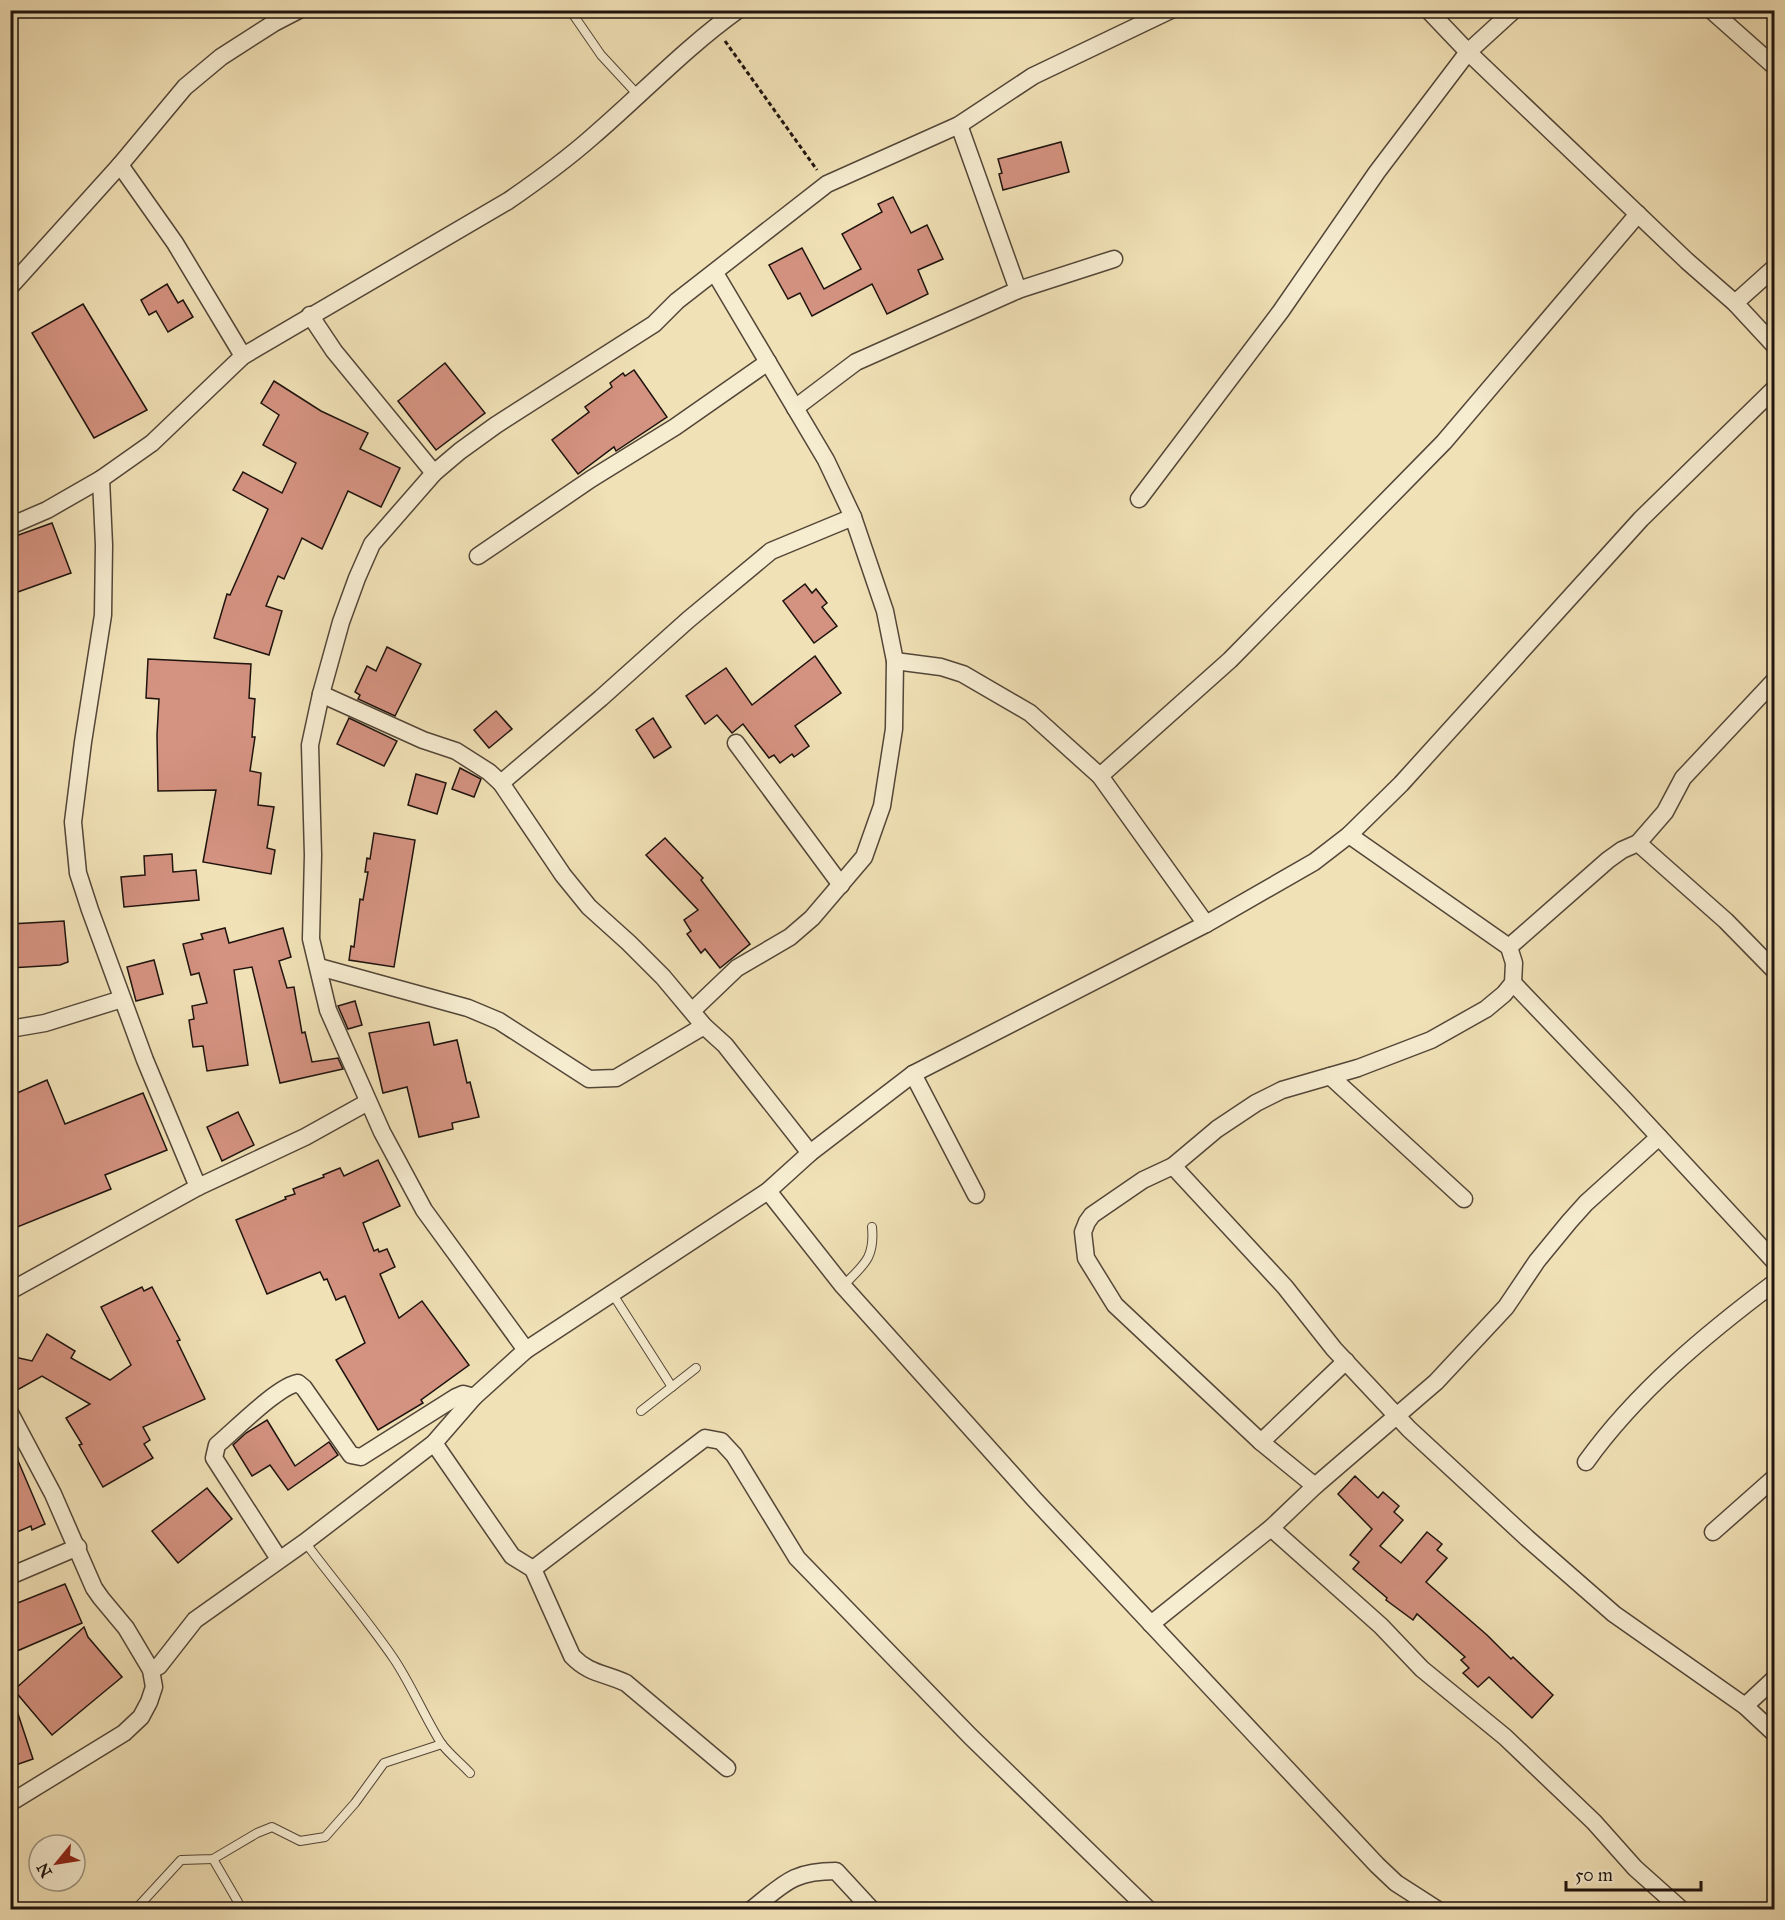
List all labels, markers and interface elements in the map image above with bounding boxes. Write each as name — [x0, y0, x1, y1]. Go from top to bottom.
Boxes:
north arrow — [27, 1833, 87, 1893]
scale bar — [1566, 1854, 1701, 1892]
text: N — [33, 1859, 56, 1881]
text: 50 m — [1575, 1864, 1613, 1886]

